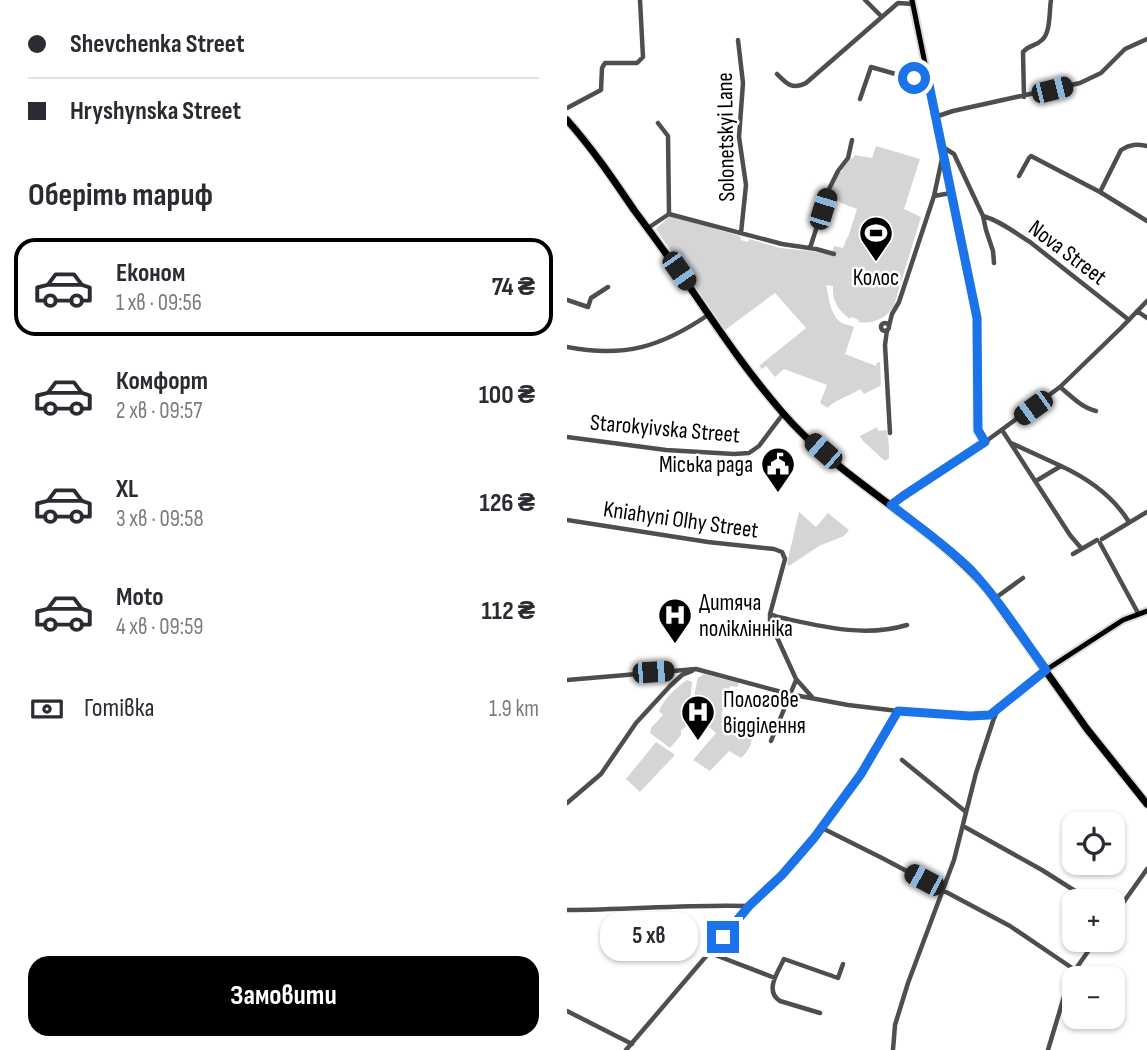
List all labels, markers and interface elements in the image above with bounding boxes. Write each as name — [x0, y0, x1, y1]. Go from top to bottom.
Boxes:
text: Shevchenka Street — [70, 29, 245, 60]
route start — [898, 62, 930, 94]
street label: Solonetskyi Lane — [711, 72, 741, 202]
car — [1030, 75, 1075, 105]
text: Hryshynska Street — [70, 96, 241, 127]
text: Оберіть тариф — [28, 176, 213, 215]
car — [807, 186, 840, 232]
sports icon: Колос — [857, 214, 895, 263]
street label: Nova Street — [1023, 214, 1112, 291]
car — [659, 248, 700, 294]
icon: car — [32, 256, 95, 319]
text: Економ — [116, 258, 185, 289]
place label: Колос — [853, 264, 899, 292]
text: 74 ₴ — [492, 272, 535, 303]
text: 1 хв · 09:56 — [116, 289, 202, 317]
icon: car — [32, 364, 95, 427]
text: Комфорт — [116, 366, 208, 397]
text: 100 ₴ — [479, 380, 535, 411]
car — [1010, 387, 1057, 429]
text: 2 хв · 09:57 — [116, 397, 202, 425]
street label: Starokyivska Street — [589, 408, 741, 449]
car — [801, 429, 846, 473]
public building icon: Міська рада — [759, 445, 797, 494]
place label: Міська рада — [659, 451, 753, 479]
icon: car — [32, 472, 95, 535]
text: XL — [116, 474, 138, 505]
text: 126 ₴ — [479, 488, 535, 519]
street label: Kniahyni Olhy Street — [602, 495, 760, 545]
text: 3 хв · 09:58 — [116, 505, 204, 533]
icon: car — [32, 580, 95, 643]
text: Moto — [116, 582, 164, 613]
place label: Дитяча поліклінніка — [699, 589, 793, 643]
text: 112 ₴ — [482, 596, 535, 627]
hospital icon: Дитяча поліклінніка — [656, 596, 694, 645]
text: 4 хв · 09:59 — [116, 613, 204, 641]
car — [632, 660, 675, 684]
place label: Пологове відділення — [723, 686, 806, 740]
icon: cash — [28, 690, 66, 728]
text: Готівка — [84, 693, 155, 724]
hospital icon: Пологове відділення — [679, 693, 717, 742]
text: 1.9 km — [489, 695, 539, 723]
map controls — [1062, 812, 1125, 1029]
button: locate — [1062, 812, 1125, 875]
car — [901, 861, 948, 899]
button: + — [1062, 889, 1125, 952]
callout: 5 хв — [600, 912, 699, 962]
route end — [707, 921, 739, 953]
text: 5 хв — [632, 922, 666, 950]
button: Замовити — [28, 956, 539, 1036]
button: − — [1062, 966, 1125, 1029]

